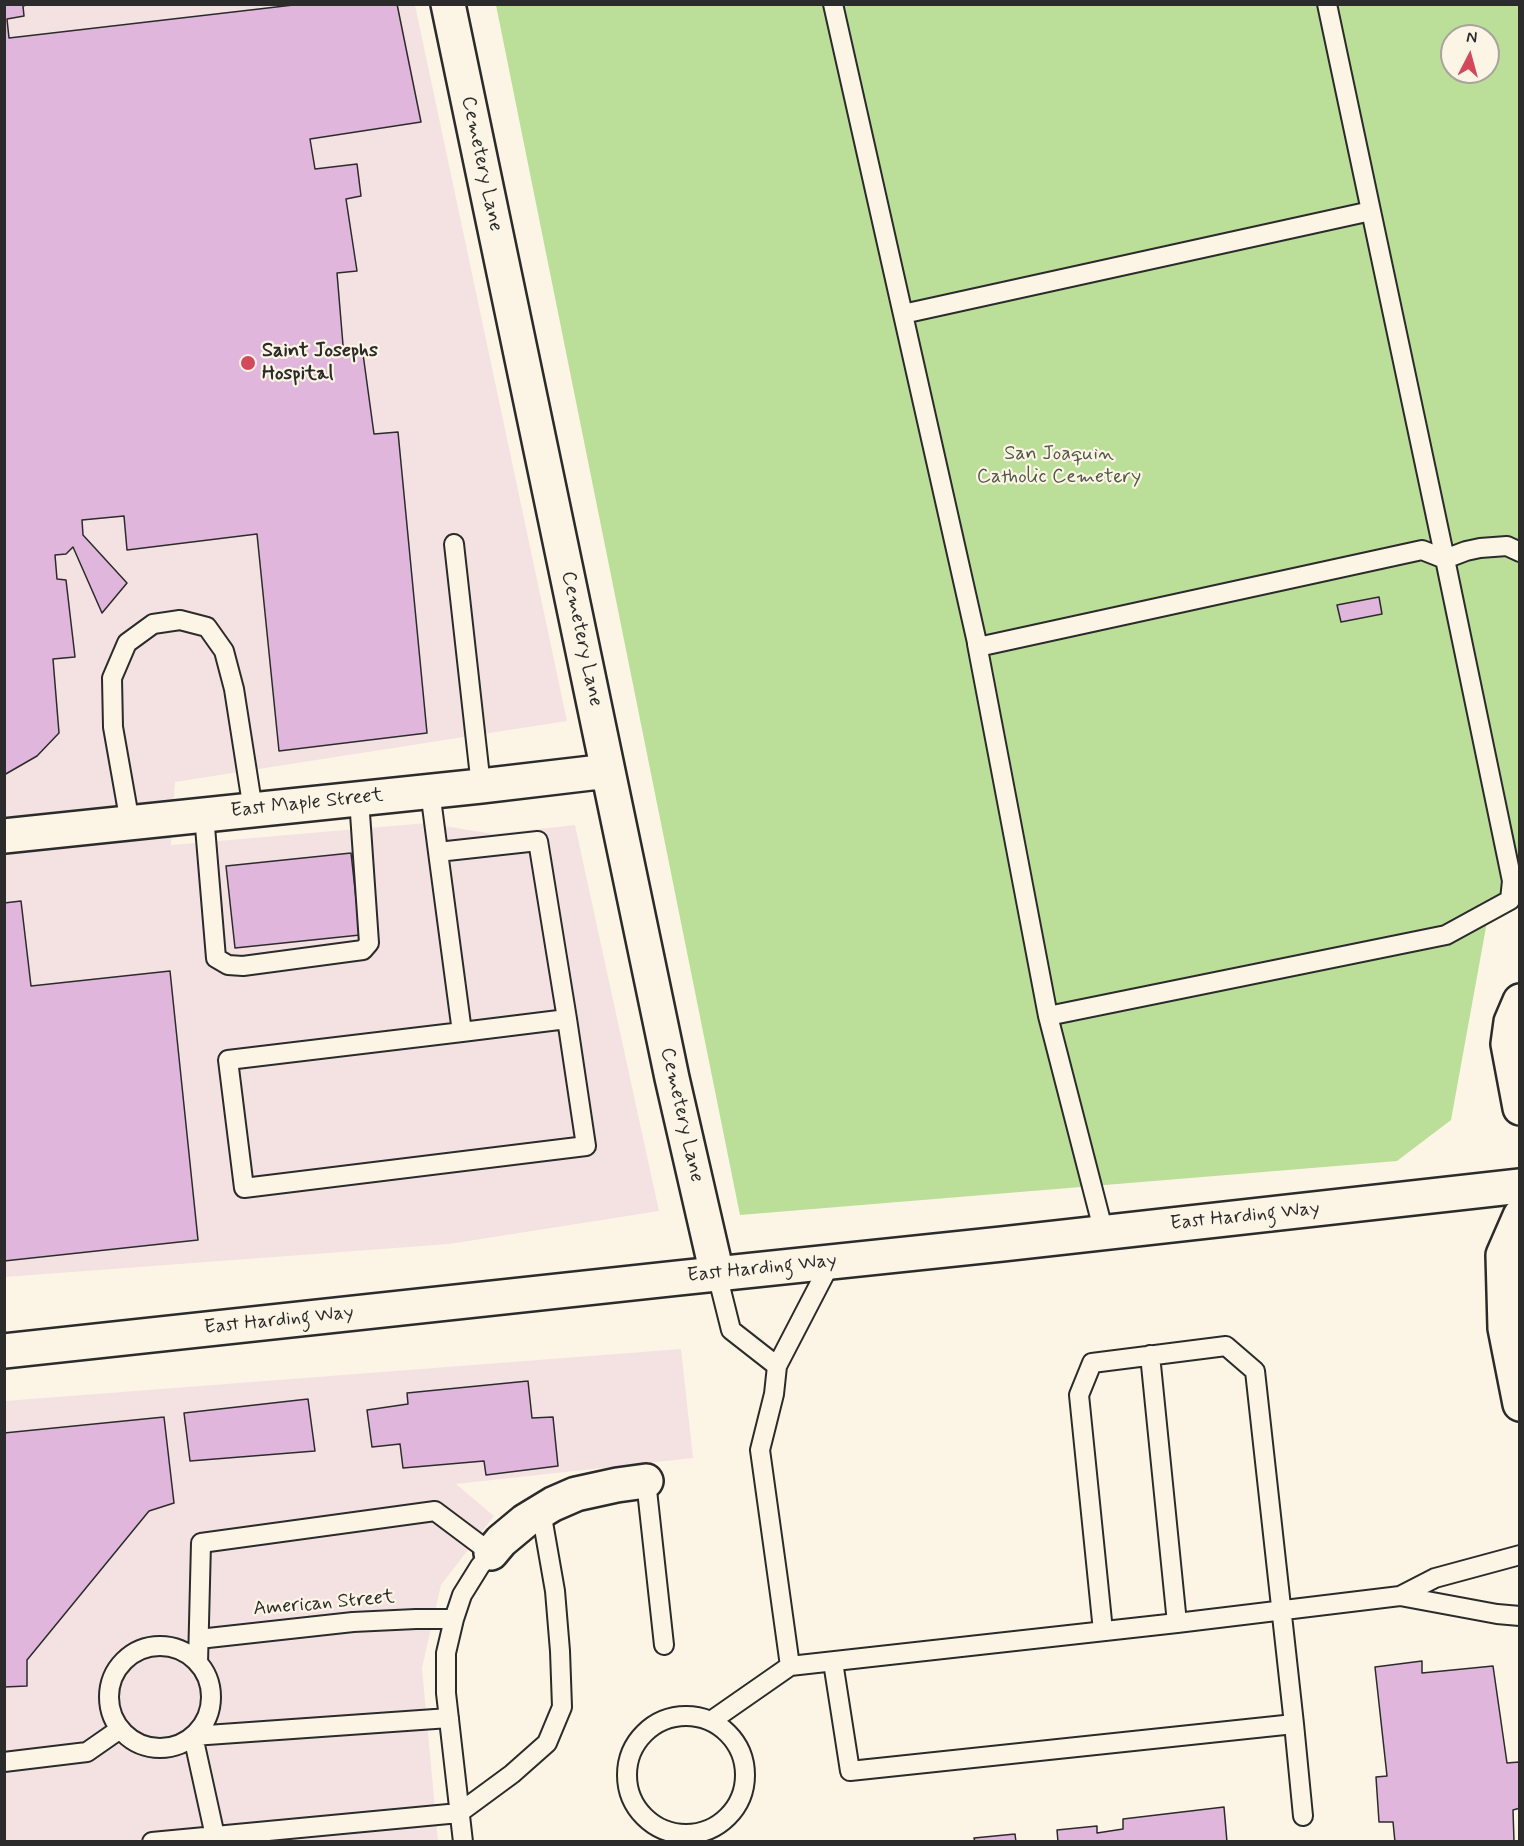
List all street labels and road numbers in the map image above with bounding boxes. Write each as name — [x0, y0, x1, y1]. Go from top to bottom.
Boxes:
street label: Cemetery Lane — [455, 94, 507, 234]
street label: Cemetery Lane — [555, 569, 607, 709]
street label: East Maple Street — [230, 784, 384, 824]
street label: Cemetery Lane — [654, 1045, 708, 1185]
street label: East Harding Way — [1169, 1197, 1321, 1237]
street label: East Harding Way — [686, 1249, 838, 1289]
street label: East Harding Way — [203, 1301, 355, 1341]
street label: American Street — [252, 1586, 396, 1622]

